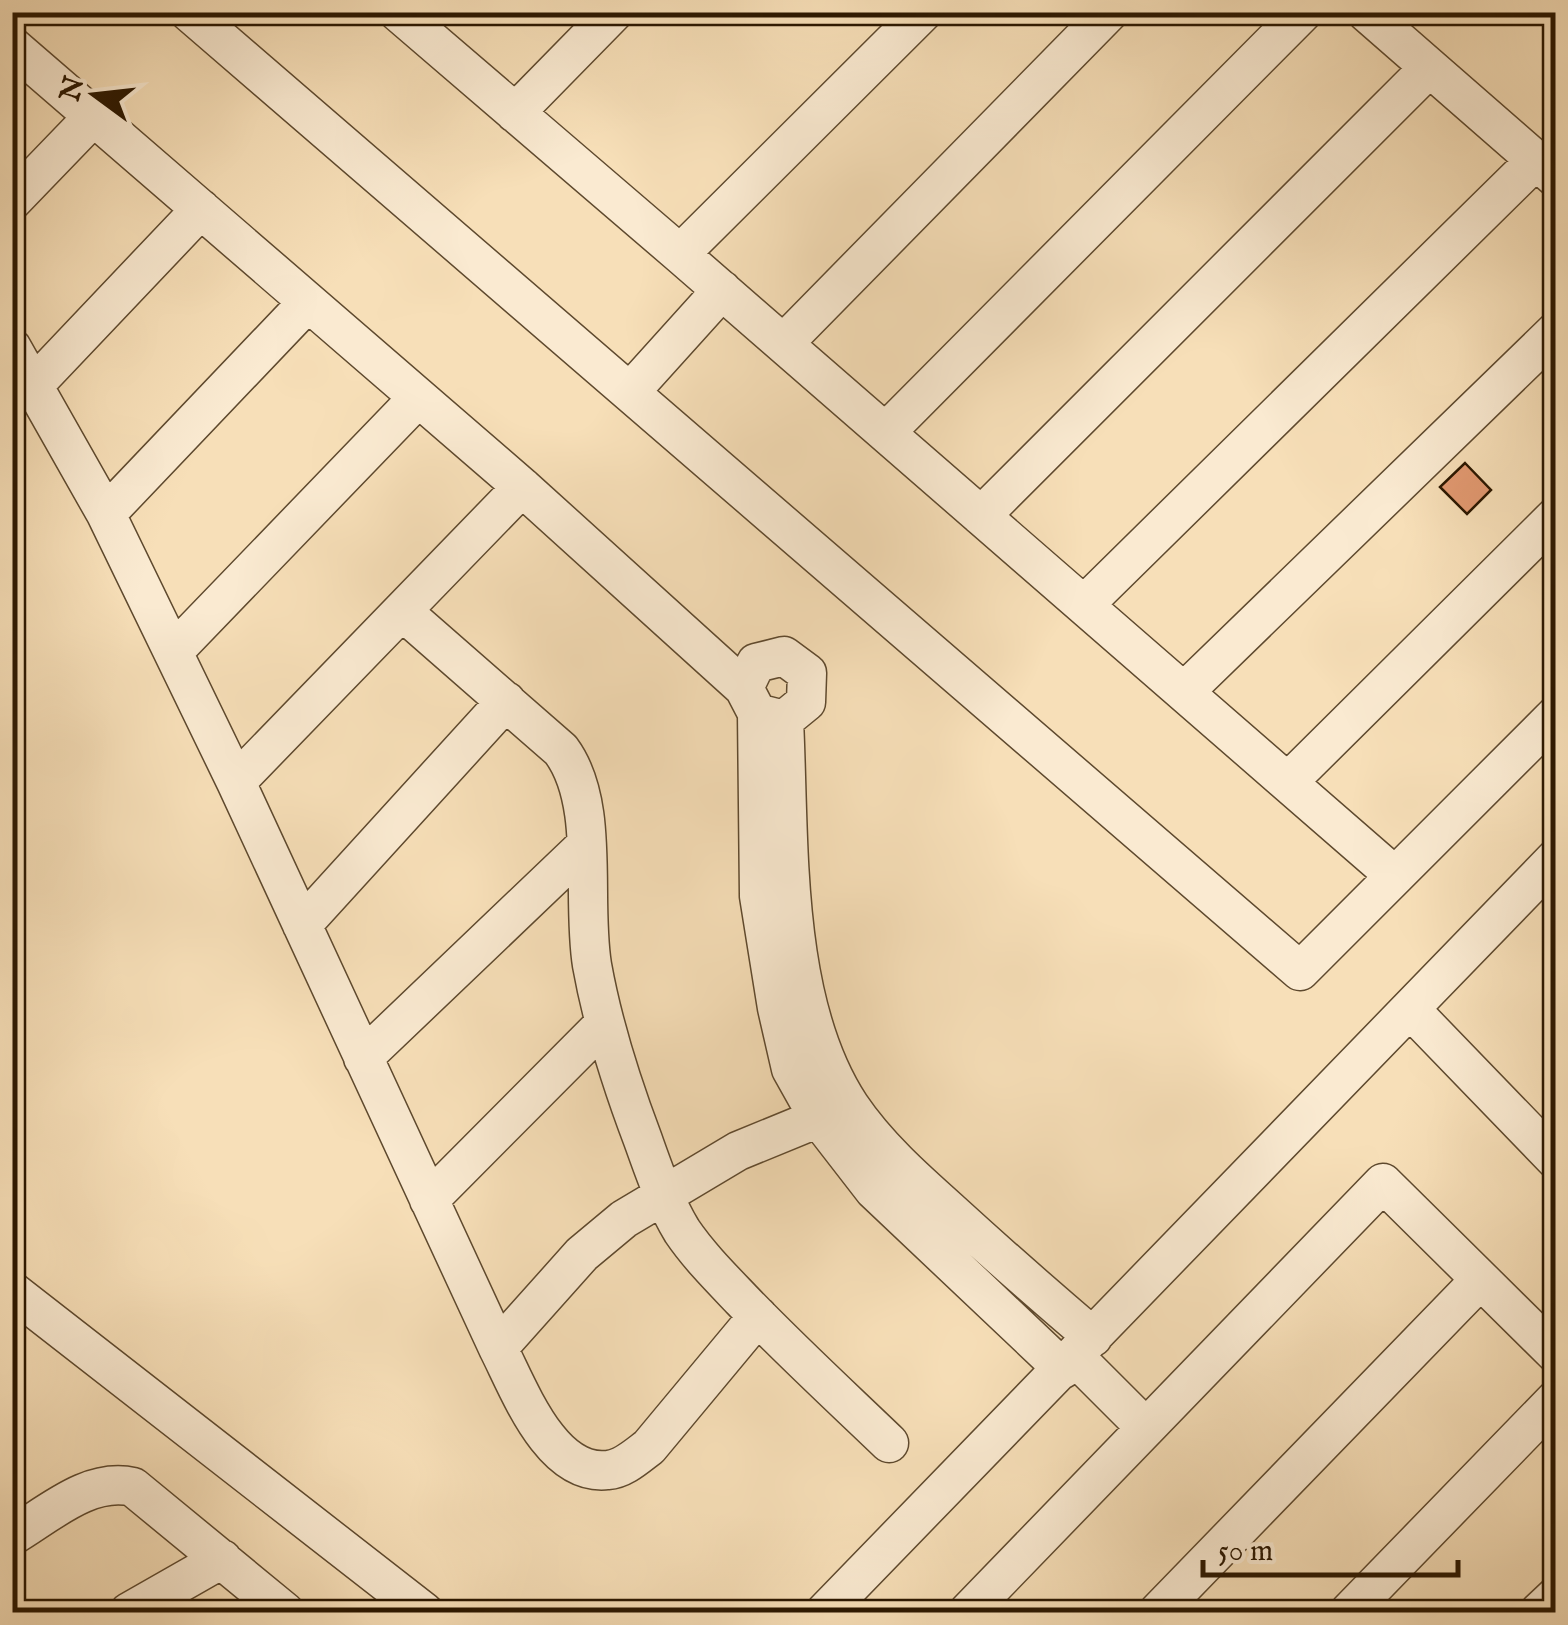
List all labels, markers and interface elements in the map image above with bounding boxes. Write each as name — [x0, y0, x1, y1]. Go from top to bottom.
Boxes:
north arrow — [45, 45, 145, 145]
text: N — [53, 73, 93, 106]
scale bar — [1203, 1515, 1458, 1577]
text: 50 m — [1218, 1533, 1273, 1571]

